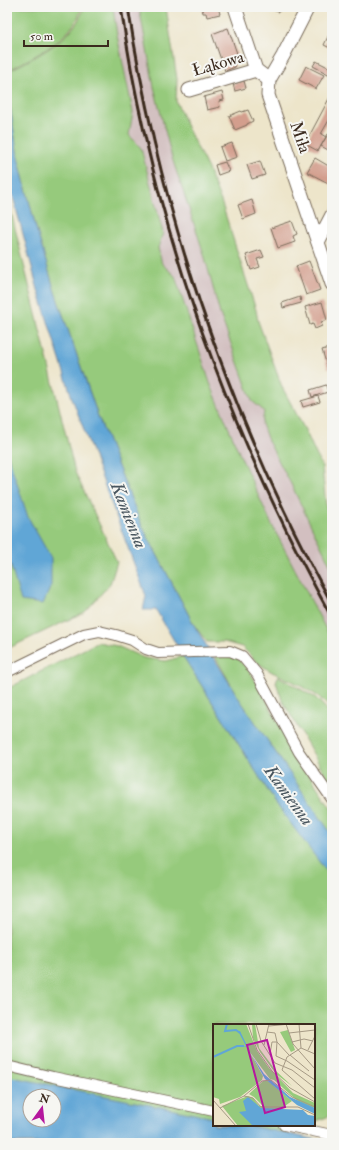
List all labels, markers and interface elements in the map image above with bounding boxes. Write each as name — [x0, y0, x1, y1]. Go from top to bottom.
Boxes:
scale bar — [24, 22, 108, 48]
text: 50 m — [30, 29, 54, 44]
street label: Łąkowa — [190, 46, 247, 81]
street label: Miła — [285, 118, 316, 157]
water label: Kamienna — [104, 478, 152, 552]
water label: Kamienna — [258, 760, 318, 830]
inset map — [213, 1024, 315, 1126]
north arrow — [22, 1088, 62, 1128]
text: N — [37, 1091, 52, 1107]

